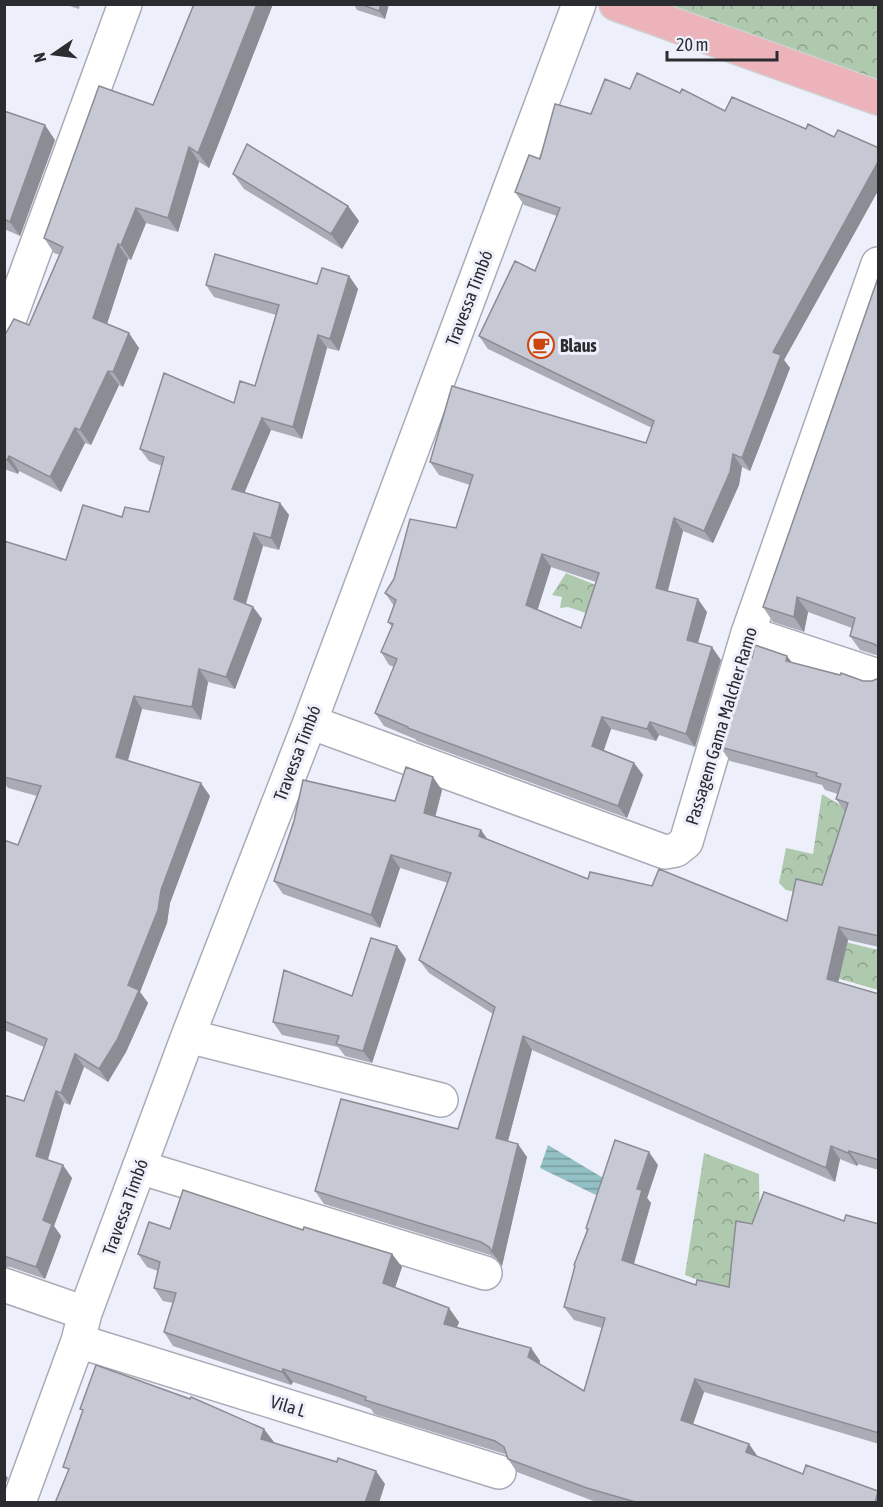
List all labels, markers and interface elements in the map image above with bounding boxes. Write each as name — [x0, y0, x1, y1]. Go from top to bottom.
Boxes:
north arrow — [24, 24, 84, 84]
scale bar — [667, 24, 776, 62]
text: 20 m — [676, 34, 708, 55]
text: N — [30, 51, 49, 64]
street label: Travessa Timbó — [441, 247, 497, 349]
cafe icon: Blaus — [526, 330, 556, 360]
place label: Blaus — [560, 335, 597, 356]
street label: Passagem Gama Malcher Ramo — [681, 625, 761, 827]
street label: Travessa Timbó — [269, 702, 325, 804]
street label: Travessa Timbó — [98, 1156, 152, 1258]
street label: Vila L — [268, 1391, 308, 1421]

